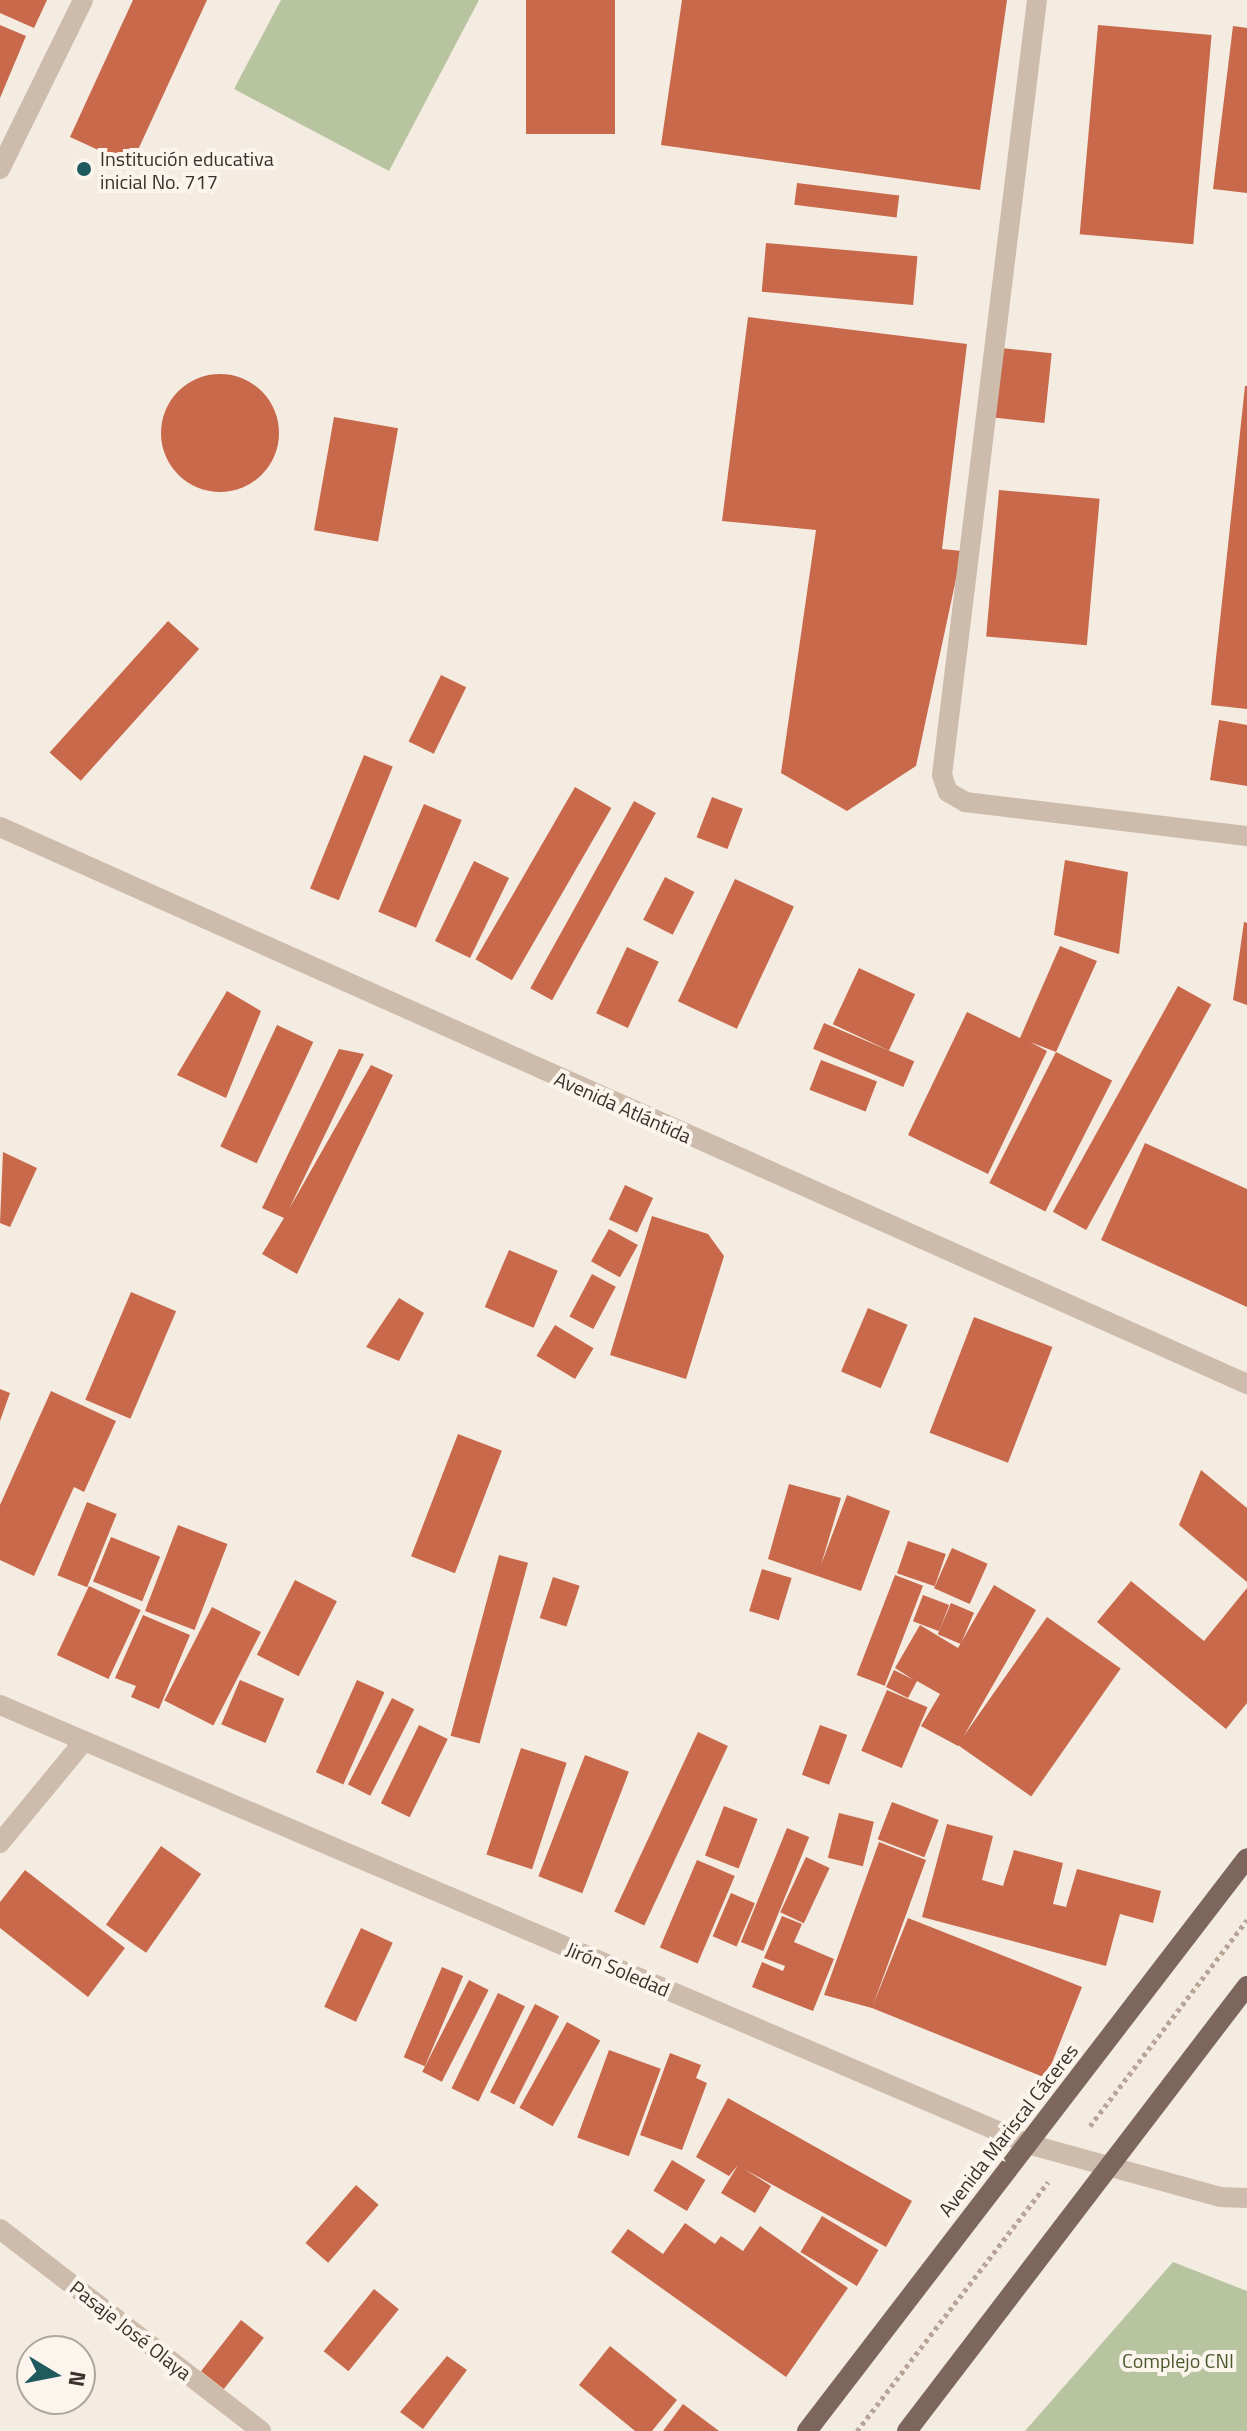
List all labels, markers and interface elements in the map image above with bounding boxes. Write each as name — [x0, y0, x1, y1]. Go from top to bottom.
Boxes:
place label: Institución educativa inicial No. 717 — [100, 146, 274, 193]
marker: Institución educativa inicial No. 717 — [75, 160, 93, 178]
street label: Avenida Atlántida — [551, 1066, 695, 1148]
street label: Jirón Soledad — [563, 1936, 673, 2002]
street label: Avenida Mariscal Cáceres — [933, 2039, 1083, 2221]
street label: Pasaje José Olaya — [66, 2275, 196, 2385]
north arrow — [16, 2335, 96, 2415]
park label: Complejo CNI — [1122, 2348, 1234, 2372]
text: N — [60, 2368, 96, 2389]

